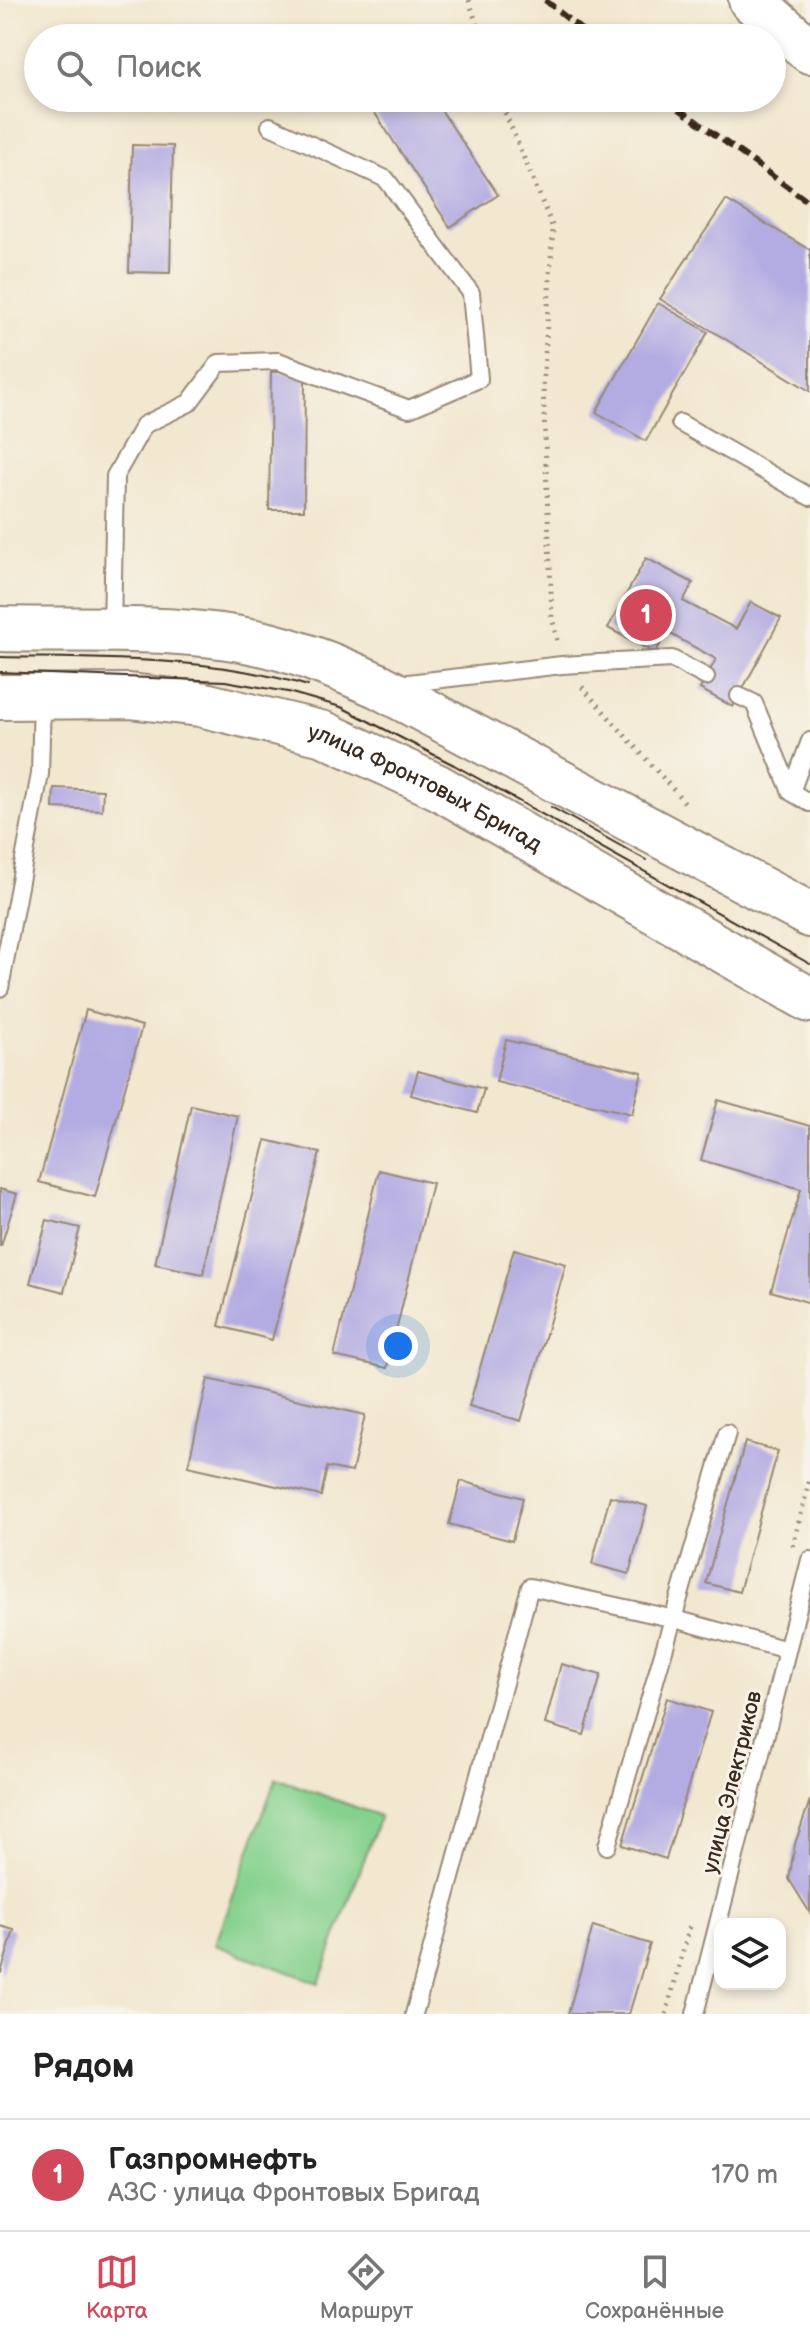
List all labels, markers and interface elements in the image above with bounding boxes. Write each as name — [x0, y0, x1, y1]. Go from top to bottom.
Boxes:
search box — [24, 24, 786, 112]
icon: search — [52, 46, 96, 90]
text: Поиск — [116, 50, 202, 86]
pin: 1 — [620, 585, 672, 645]
street label: улица Фронтовых Бригад — [305, 719, 546, 859]
your location — [378, 1326, 418, 1366]
street label: улица Электриков — [697, 1688, 768, 1877]
map controls — [714, 1918, 786, 1990]
button: layers — [714, 1918, 786, 1990]
text: Рядом — [32, 2046, 134, 2087]
text: Газпромнефть — [108, 2142, 317, 2178]
text: 1 — [53, 2160, 63, 2191]
text: 170 m — [711, 2160, 778, 2191]
text: АЗС · улица Фронтовых Бригад — [108, 2178, 480, 2209]
tab: Карта — [86, 2250, 148, 2325]
tab: Маршрут — [320, 2250, 413, 2325]
tab: Сохранённые — [585, 2250, 724, 2325]

